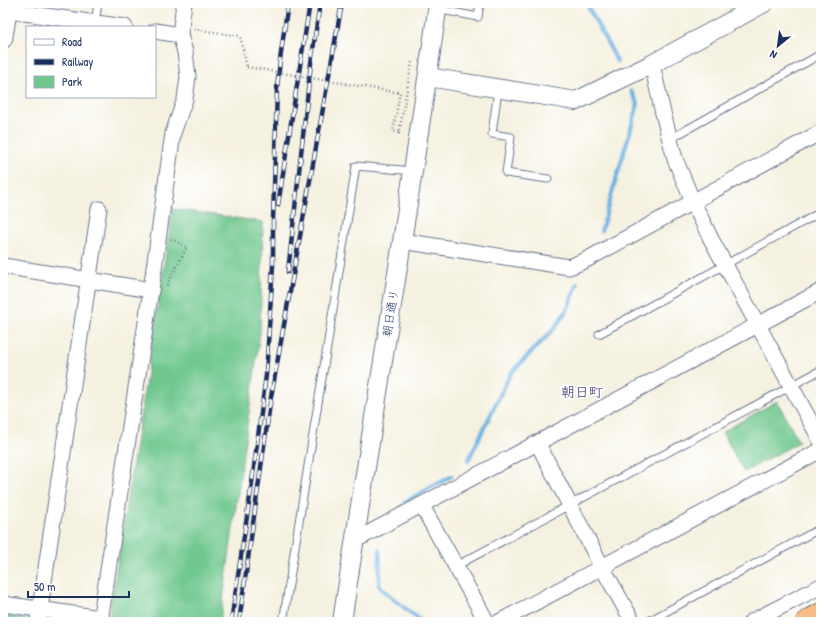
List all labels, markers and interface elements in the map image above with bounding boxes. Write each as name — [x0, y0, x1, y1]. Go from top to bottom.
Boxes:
legend — [26, 26, 156, 98]
north arrow — [758, 26, 798, 66]
text: Road — [62, 33, 82, 50]
text: N — [767, 47, 779, 62]
text: Railway — [62, 53, 93, 70]
text: Park — [62, 73, 82, 90]
street label: 朝日通り — [378, 288, 402, 338]
district label: 朝日町 — [561, 382, 603, 401]
scale bar — [28, 573, 129, 599]
text: 50 m — [34, 578, 55, 595]

